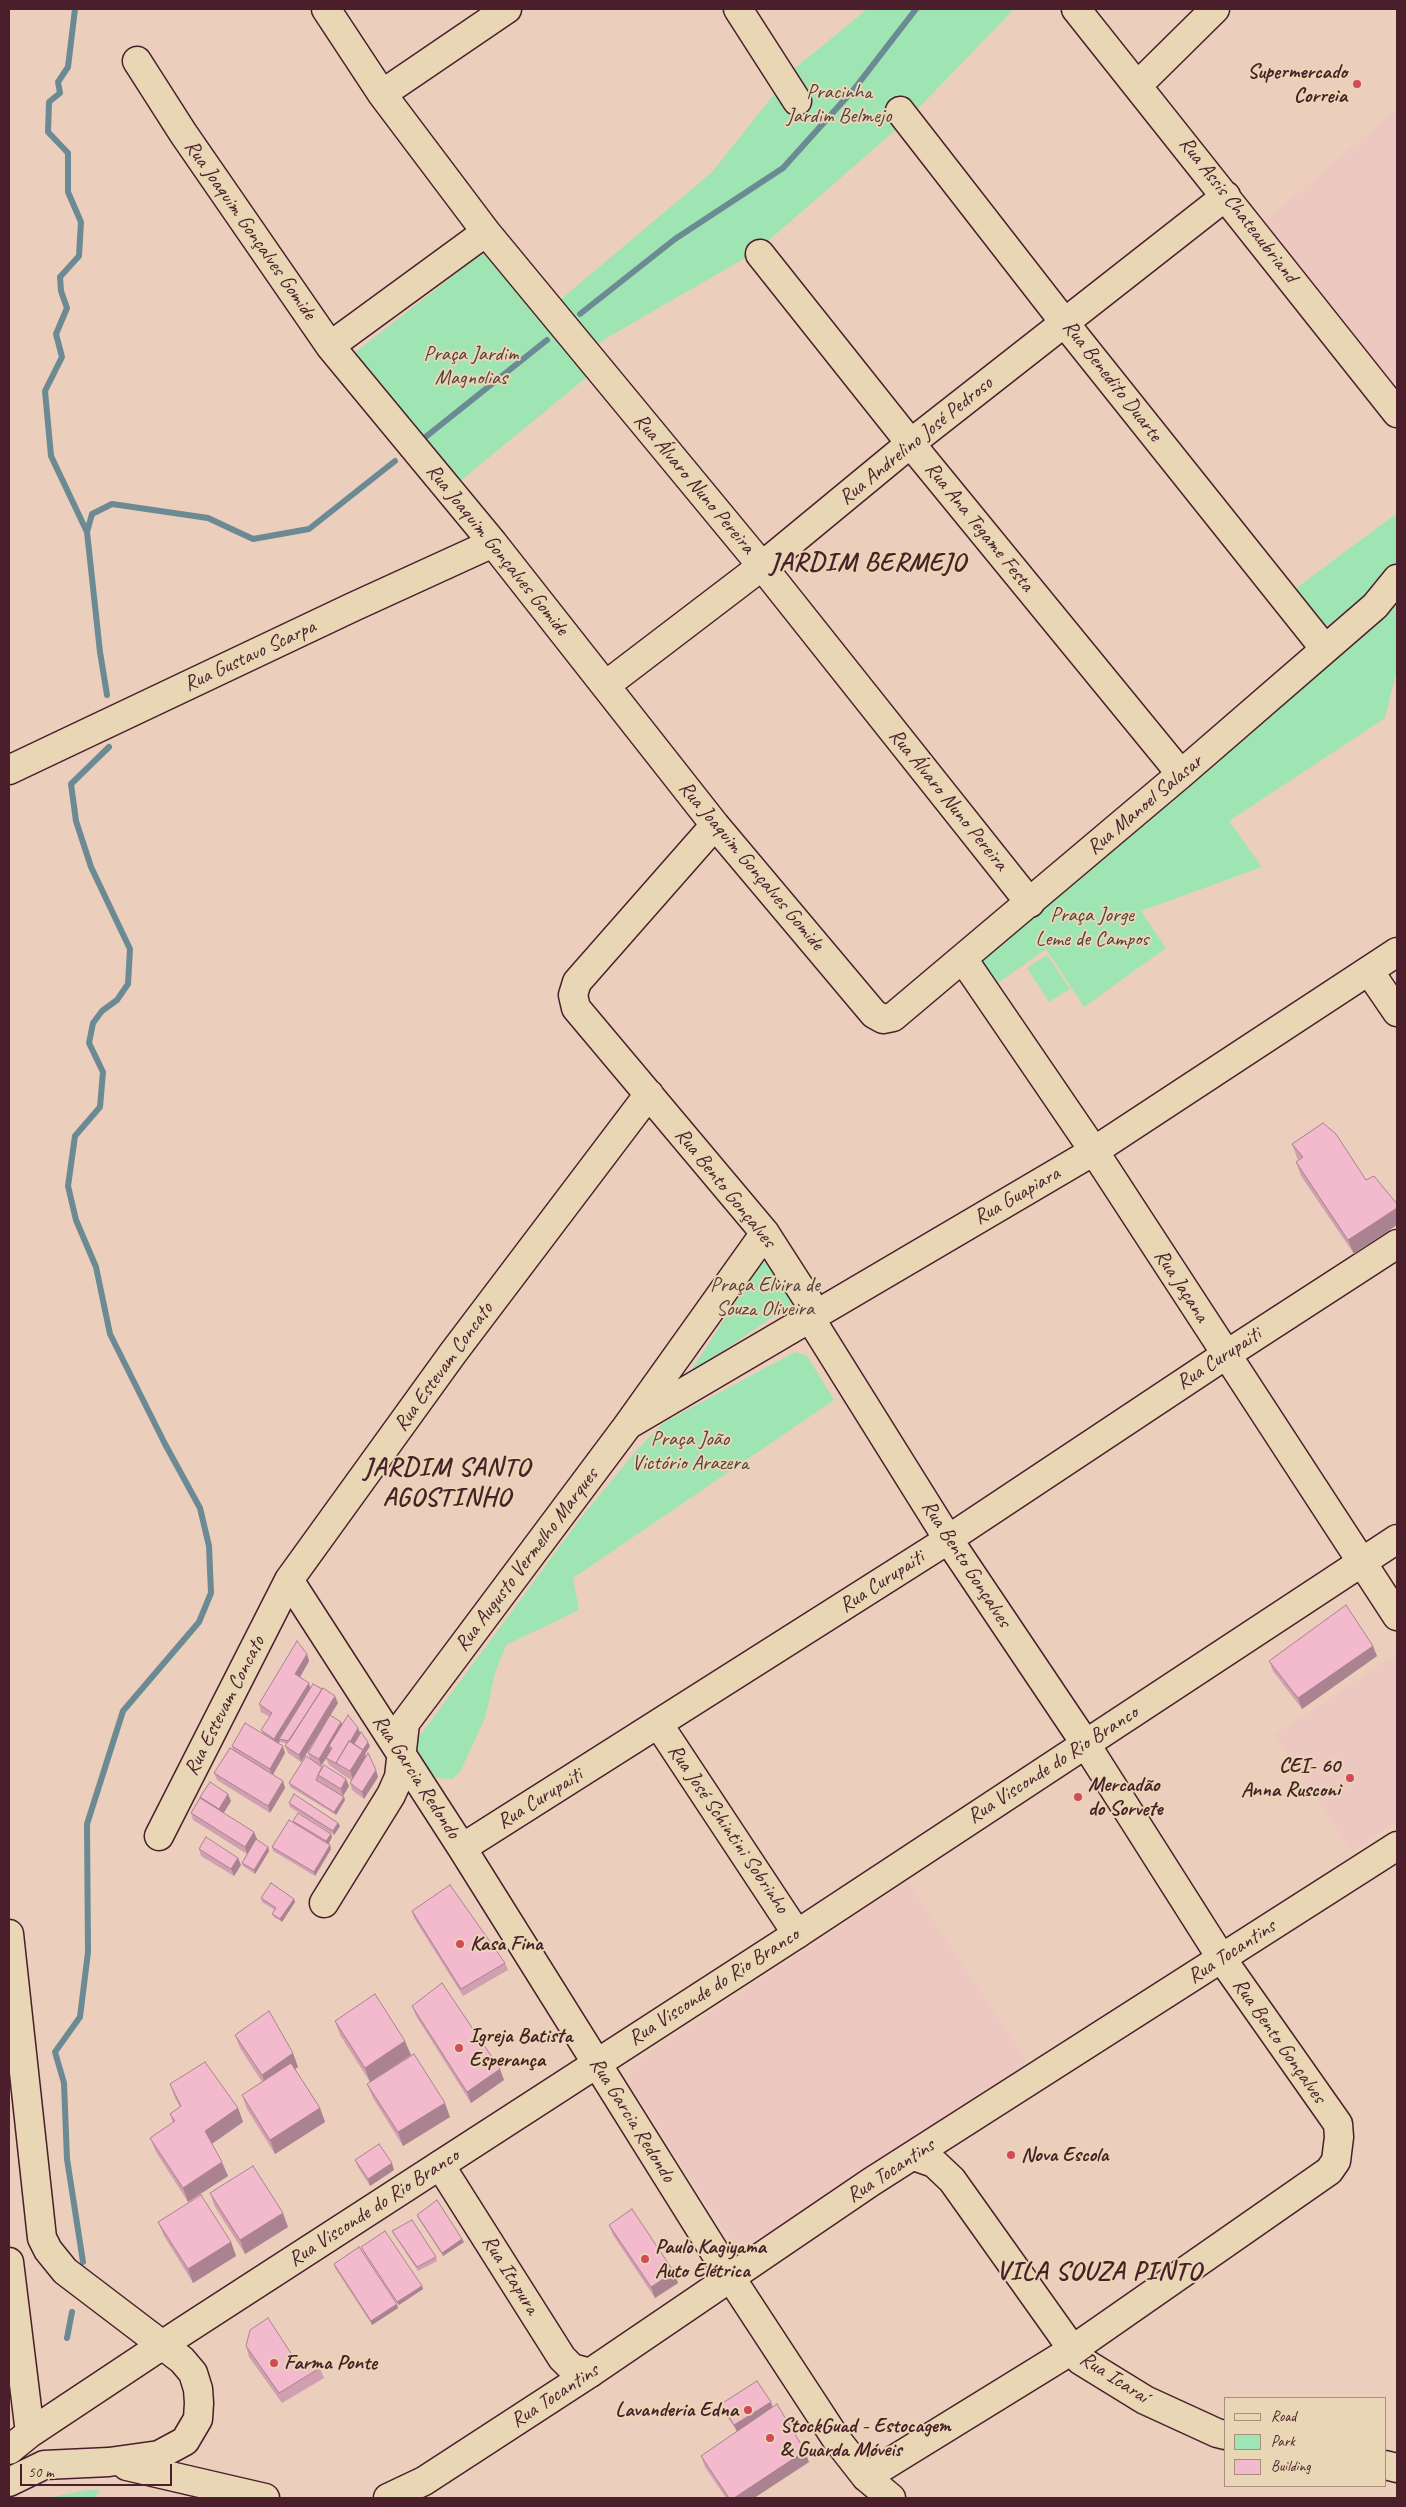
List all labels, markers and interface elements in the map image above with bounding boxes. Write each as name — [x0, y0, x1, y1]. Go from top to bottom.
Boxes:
place label: Supermercado Correia — [1247, 59, 1347, 109]
marker: Supermercado Correia — [1351, 78, 1363, 90]
park label: Pracinha Jardim Belmejo — [787, 79, 891, 129]
street label: Rua Assis Chateaubriand — [1173, 132, 1303, 288]
street label: Rua Joaquim Gonçalves Gomide — [179, 135, 321, 325]
street label: Rua Benedito Duarte — [1057, 315, 1167, 447]
park label: Praça Jardim Magnolias — [424, 341, 518, 391]
street label: Rua Andrelino José Pedroso — [834, 371, 998, 511]
street label: Rua Álvaro Nuno Pereira — [628, 409, 760, 559]
street label: Rua Ana Tegame Festa — [919, 457, 1039, 597]
street label: Rua Joaquim Gonçalves Gomide — [420, 459, 574, 641]
district label: JARDIM BERMEJO — [769, 547, 967, 579]
street label: Rua Gustavo Scarpa — [180, 615, 320, 697]
street label: Rua Álvaro Nuno Pereira — [883, 724, 1013, 876]
street label: Rua Manoel Salasar — [1082, 749, 1208, 861]
street label: Rua Joaquim Gonçalves Gomide — [673, 776, 829, 956]
park label: Praça Jorge Leme de Campos — [1036, 902, 1148, 952]
street label: Rua Bento Gonçalves — [669, 1123, 781, 1253]
street label: Rua Guapiara — [969, 1161, 1065, 1231]
street label: Rua Jaçana — [1148, 1245, 1214, 1327]
park label: Praça Elvira de Souza Oliveira — [710, 1272, 820, 1322]
street label: Rua Estevam Concato — [389, 1298, 499, 1436]
street label: Rua Curupaiti — [1172, 1322, 1266, 1396]
park label: Praça João Victório Arazera — [632, 1426, 748, 1476]
district label: JARDIM SANTO AGOSTINHO — [364, 1452, 530, 1514]
street label: Rua Augusto Vermelho Marques — [450, 1463, 604, 1657]
street label: Rua Bento Gonçalves — [915, 1496, 1017, 1632]
street label: Rua Curupaiti — [835, 1545, 929, 1619]
street label: Rua Estevam Concato — [179, 1632, 271, 1780]
street label: Rua Visconde do Rio Branco — [963, 1700, 1143, 1830]
street label: Rua Garcia Redondo — [367, 1710, 465, 1844]
street label: Rua José Schintini Sobrinho — [662, 1740, 794, 1918]
place label: CEI- 60 Anna Rusconi — [1241, 1753, 1340, 1803]
street label: Rua Curupaiti — [493, 1763, 587, 1835]
place label: Mercadão do Sorvete — [1088, 1772, 1162, 1822]
marker: CEI- 60 Anna Rusconi — [1344, 1772, 1356, 1784]
marker: Mercadão do Sorvete — [1072, 1791, 1084, 1803]
street label: Rua Tocantins — [1183, 1914, 1281, 1990]
street label: Rua Visconde do Rio Branco — [624, 1922, 804, 2052]
place label: Kasa Fina — [470, 1931, 543, 1957]
marker: Kasa Fina — [454, 1938, 466, 1950]
street label: Rua Bento Gonçalves — [1227, 1974, 1331, 2108]
place label: Igreja Batista Esperança — [469, 2023, 572, 2073]
marker: Igreja Batista Esperança — [453, 2042, 465, 2054]
street label: Rua Garcia Redondo — [584, 2053, 680, 2187]
street label: Rua Tocantins — [842, 2133, 940, 2209]
place label: Nova Escola — [1021, 2142, 1108, 2168]
street label: Rua Visconde do Rio Branco — [284, 2143, 464, 2273]
marker: Nova Escola — [1005, 2149, 1017, 2161]
street label: Rua Itapura — [476, 2231, 544, 2319]
place label: Paulo Kagiyama Auto Elétrica — [655, 2234, 766, 2284]
marker: Paulo Kagiyama Auto Elétrica — [639, 2253, 651, 2265]
district label: VILA SOUZA PINTO — [996, 2256, 1202, 2288]
street label: Rua Icaraí — [1075, 2347, 1153, 2409]
place label: Farma Ponte — [284, 2350, 377, 2376]
marker: Farma Ponte — [268, 2357, 280, 2369]
street label: Rua Tocantins — [506, 2358, 604, 2434]
place label: Lavanderia Edna — [615, 2397, 738, 2423]
legend — [1224, 2397, 1386, 2487]
marker: Lavanderia Edna — [742, 2404, 754, 2416]
text: Road — [1271, 2407, 1296, 2426]
place label: StockGuad - Estocagem & Guarda Móveis — [780, 2413, 951, 2463]
marker: StockGuad - Estocagem & Guarda Móveis — [764, 2432, 776, 2444]
text: Park — [1271, 2432, 1295, 2451]
scale bar — [22, 2454, 175, 2486]
text: Building — [1271, 2457, 1310, 2476]
text: 50 m — [28, 2463, 54, 2482]

